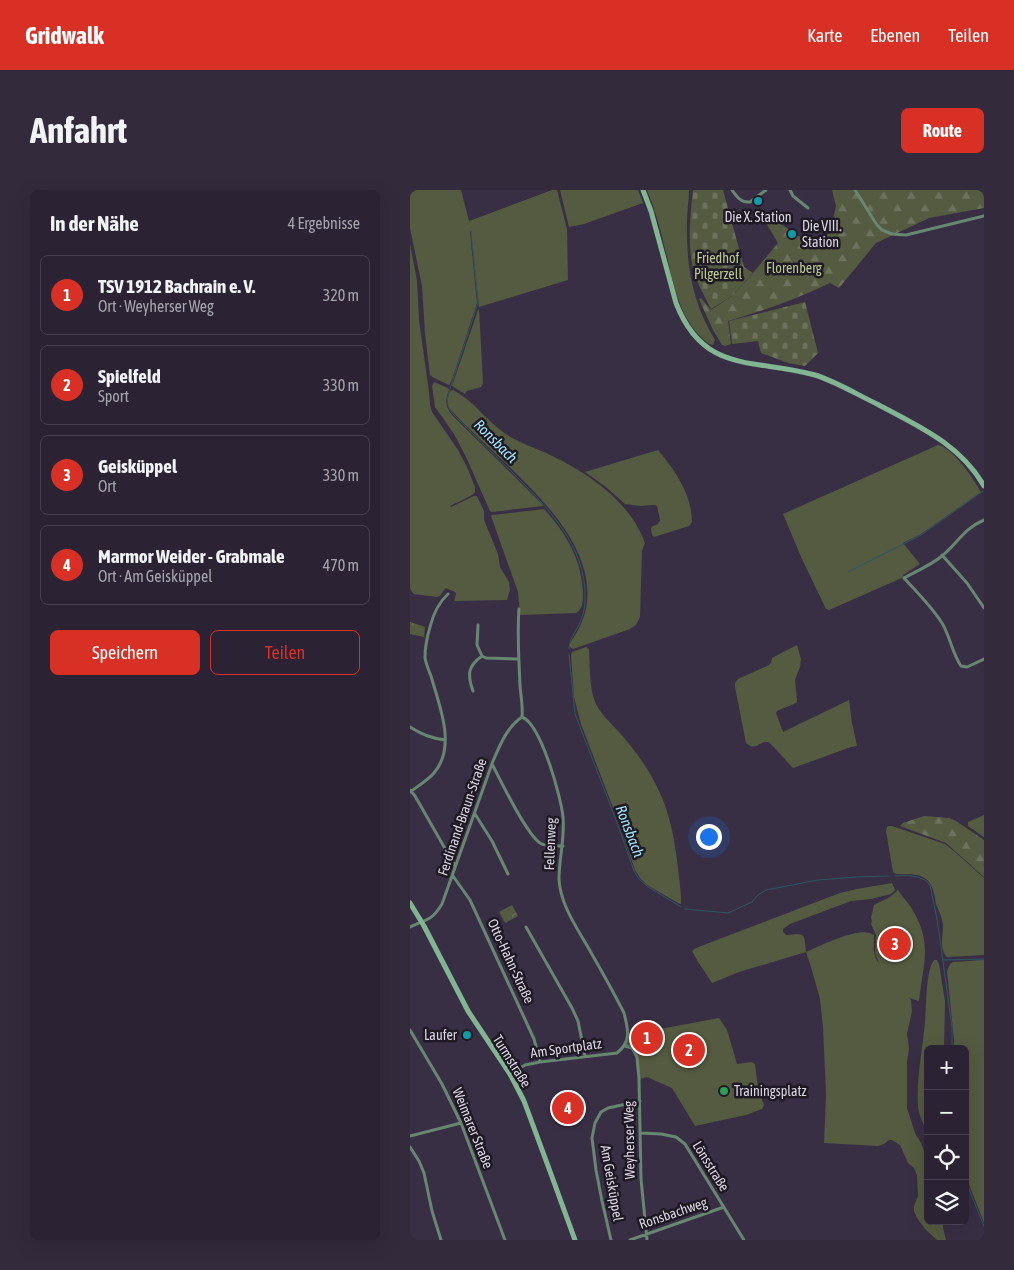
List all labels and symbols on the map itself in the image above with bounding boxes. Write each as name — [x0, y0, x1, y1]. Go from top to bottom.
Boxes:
marker: Die X. Station — [752, 195, 764, 207]
place label: Die X. Station — [724, 209, 792, 225]
place label: Die VIII. Station — [802, 218, 841, 250]
marker: Die VIII. Station — [786, 228, 798, 240]
park label: Friedhof Pilgerzell — [694, 250, 742, 282]
park label: Florenberg — [766, 260, 822, 276]
water label: Ronsbach — [471, 416, 521, 466]
street label: Ferdinand-Braun-Straße — [434, 756, 490, 878]
water label: Ronsbach — [612, 803, 648, 859]
street label: Fellenweg — [541, 817, 559, 871]
your location — [696, 824, 722, 850]
street label: Otto-Hahn-Straße — [484, 916, 538, 1006]
pin: 3 — [879, 925, 911, 963]
pin: 1 — [631, 1019, 663, 1057]
place label: Laufer — [424, 1027, 458, 1043]
marker: Laufer — [461, 1029, 473, 1041]
pin: 2 — [673, 1031, 705, 1069]
street label: Turmstraße — [490, 1032, 534, 1090]
street label: Am Sportplatz — [529, 1035, 603, 1061]
place label: Trainingsplatz — [734, 1083, 807, 1099]
street label: Weimarer Straße — [450, 1085, 496, 1171]
marker: Trainingsplatz — [718, 1085, 730, 1097]
pin: 4 — [552, 1089, 584, 1127]
street label: Weyherser Weg — [620, 1101, 638, 1179]
street label: Lönsstraße — [689, 1138, 733, 1194]
street label: Am Geisküppel — [597, 1144, 627, 1223]
street label: Ronsbachweg — [637, 1194, 709, 1232]

